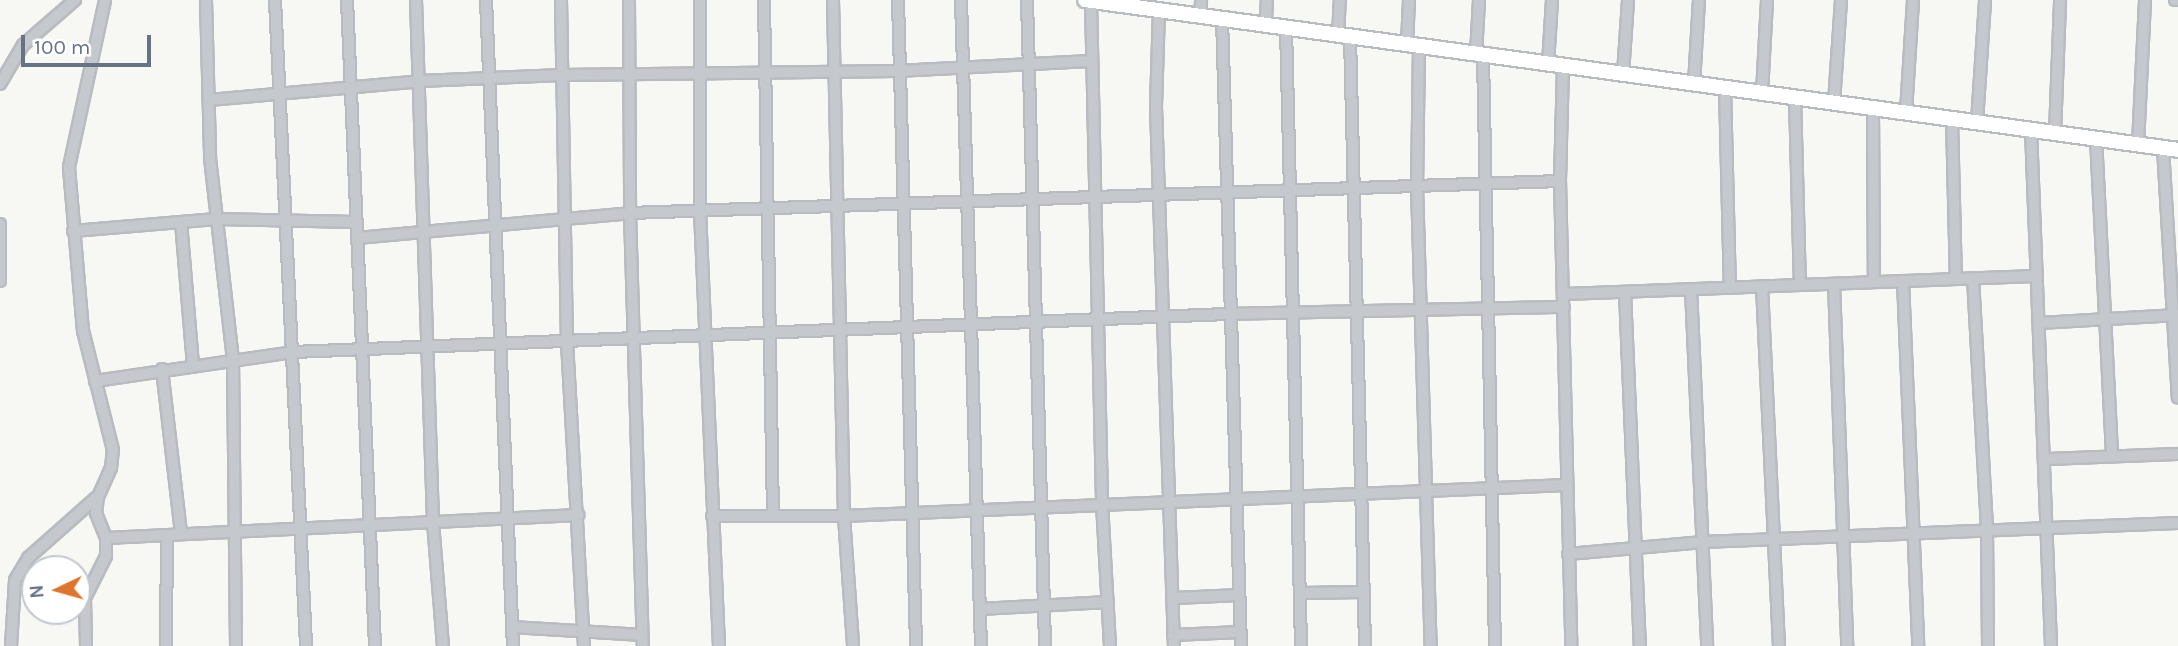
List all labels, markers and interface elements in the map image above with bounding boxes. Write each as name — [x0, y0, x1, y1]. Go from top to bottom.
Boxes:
scale bar — [24, 21, 154, 65]
text: 100 m — [34, 35, 91, 59]
north arrow — [21, 555, 91, 625]
text: N — [26, 584, 49, 599]

